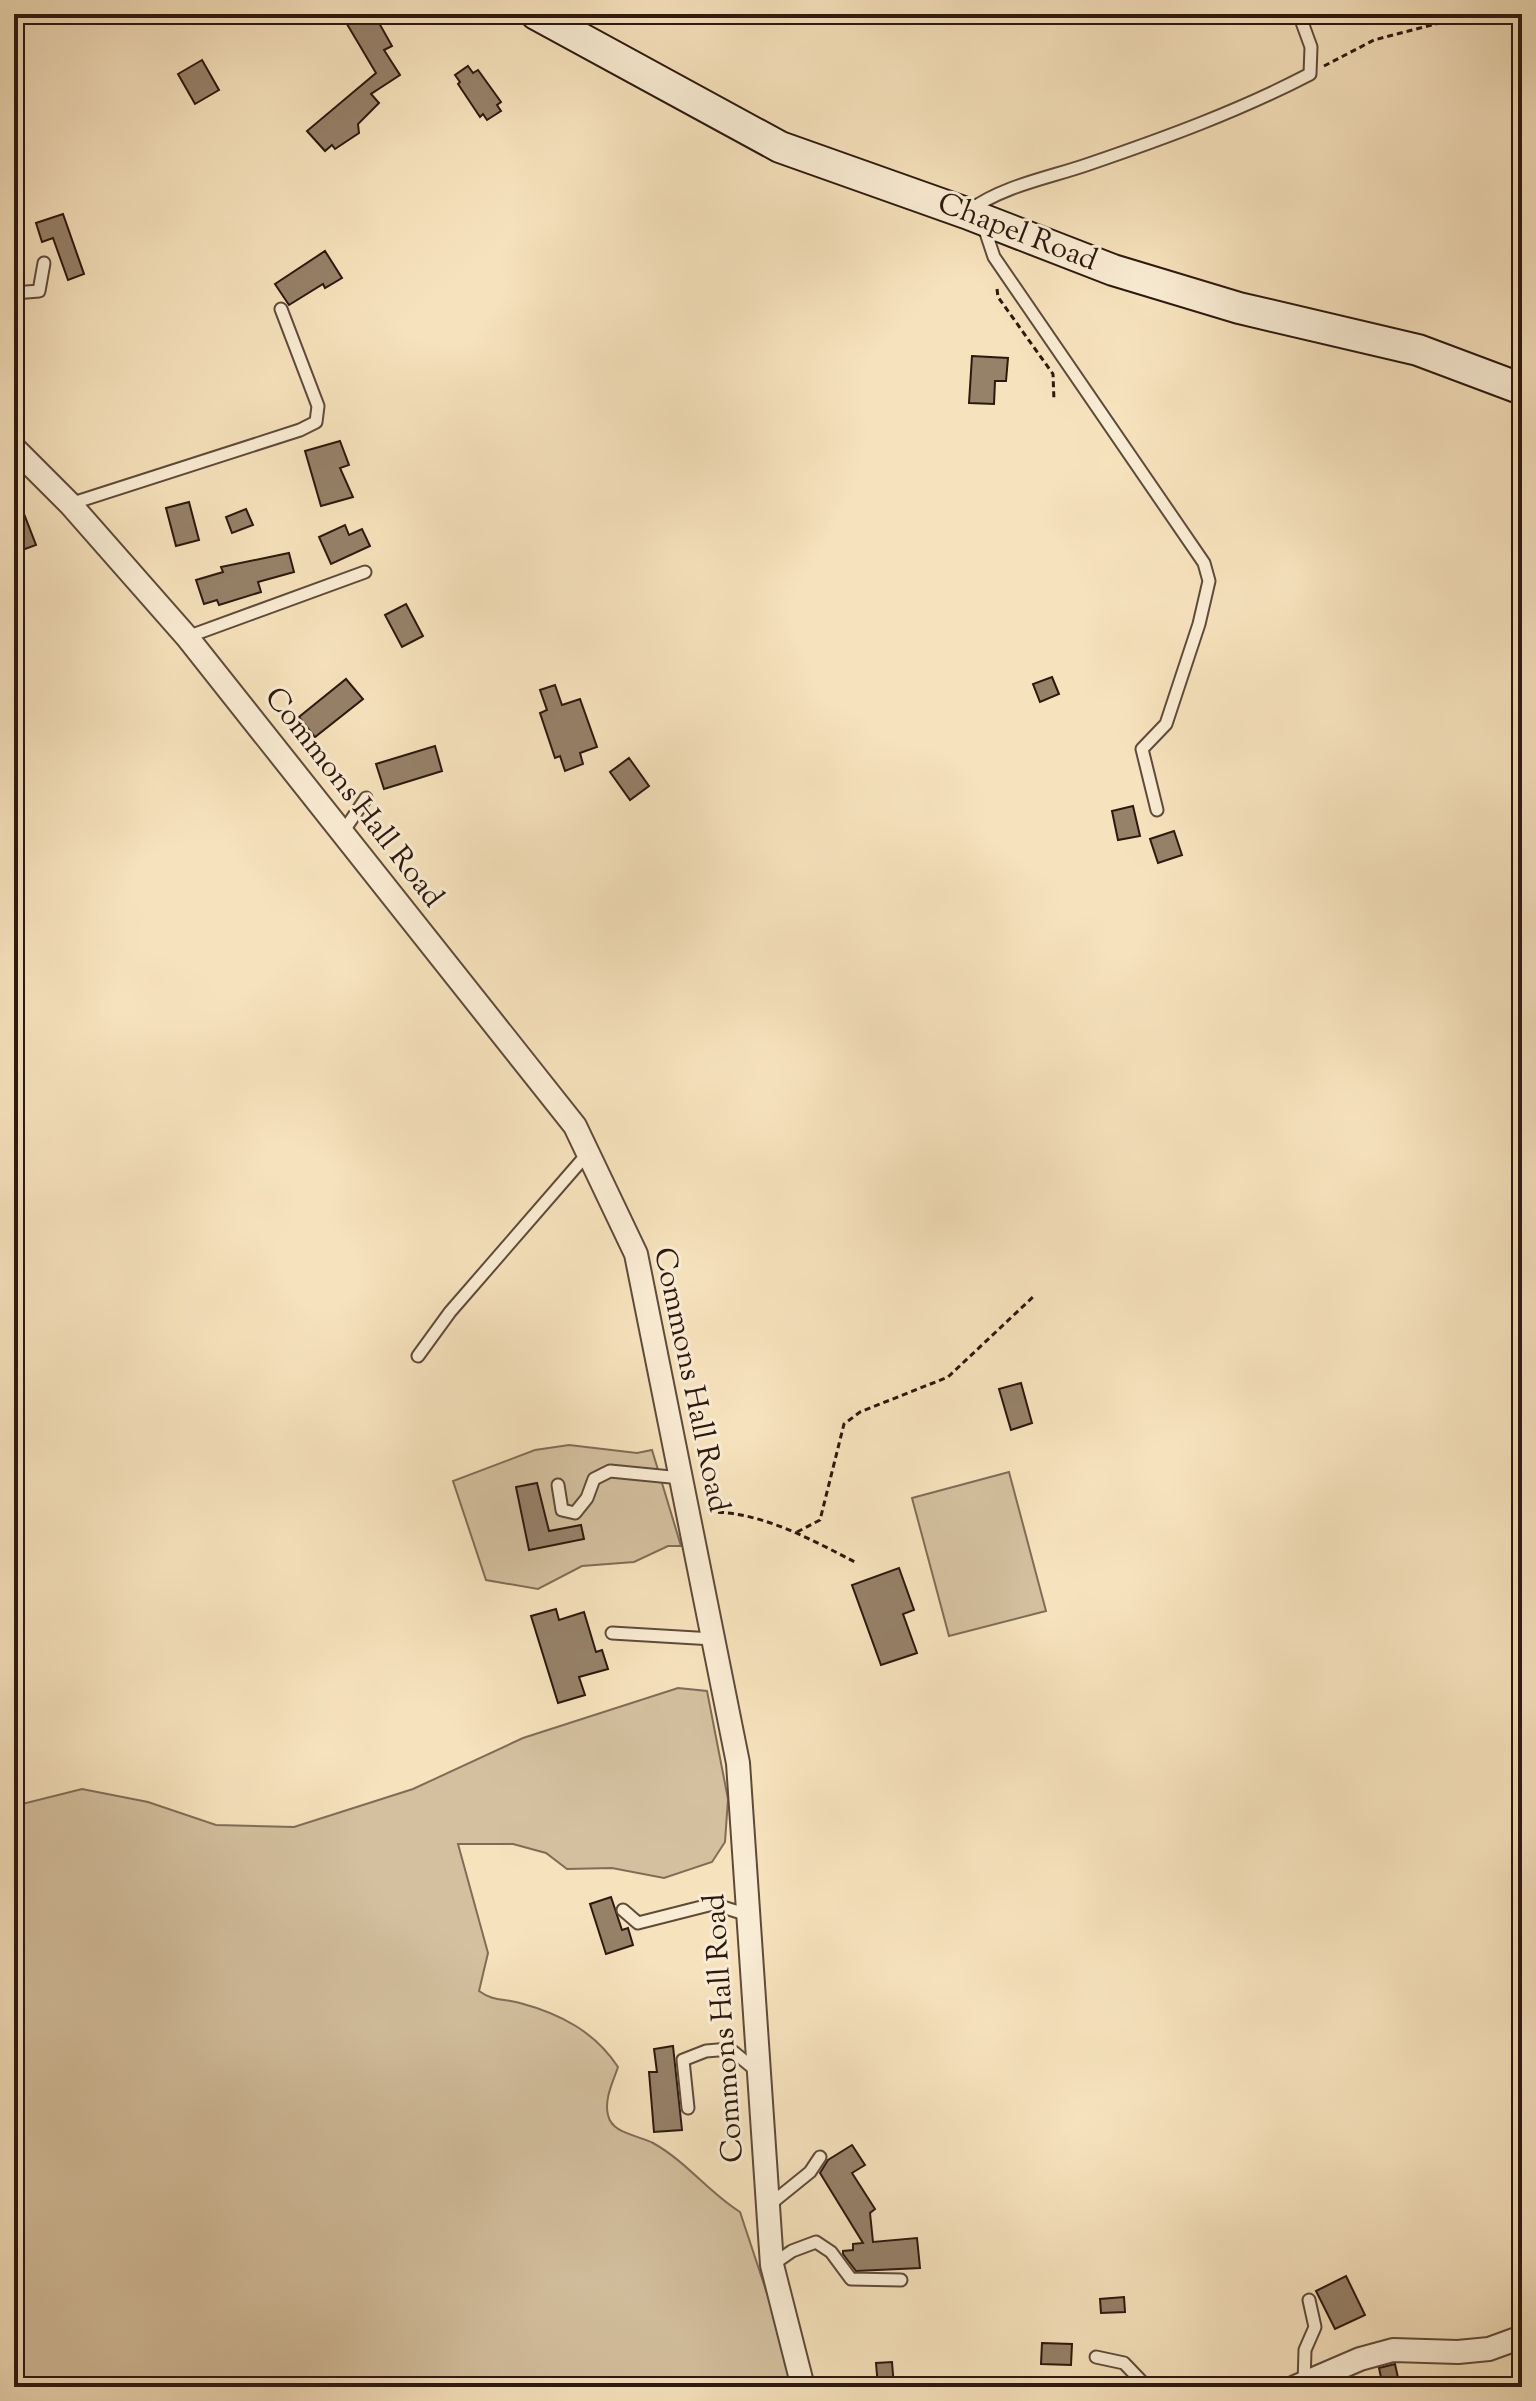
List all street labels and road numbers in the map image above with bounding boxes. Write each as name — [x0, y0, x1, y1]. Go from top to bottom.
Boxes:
street label: Chapel Road — [931, 183, 1103, 283]
street label: Commons Hall Road — [253, 679, 453, 917]
street label: Commons Hall Road — [641, 1244, 739, 1516]
street label: Commons Hall Road — [694, 1892, 756, 2164]

